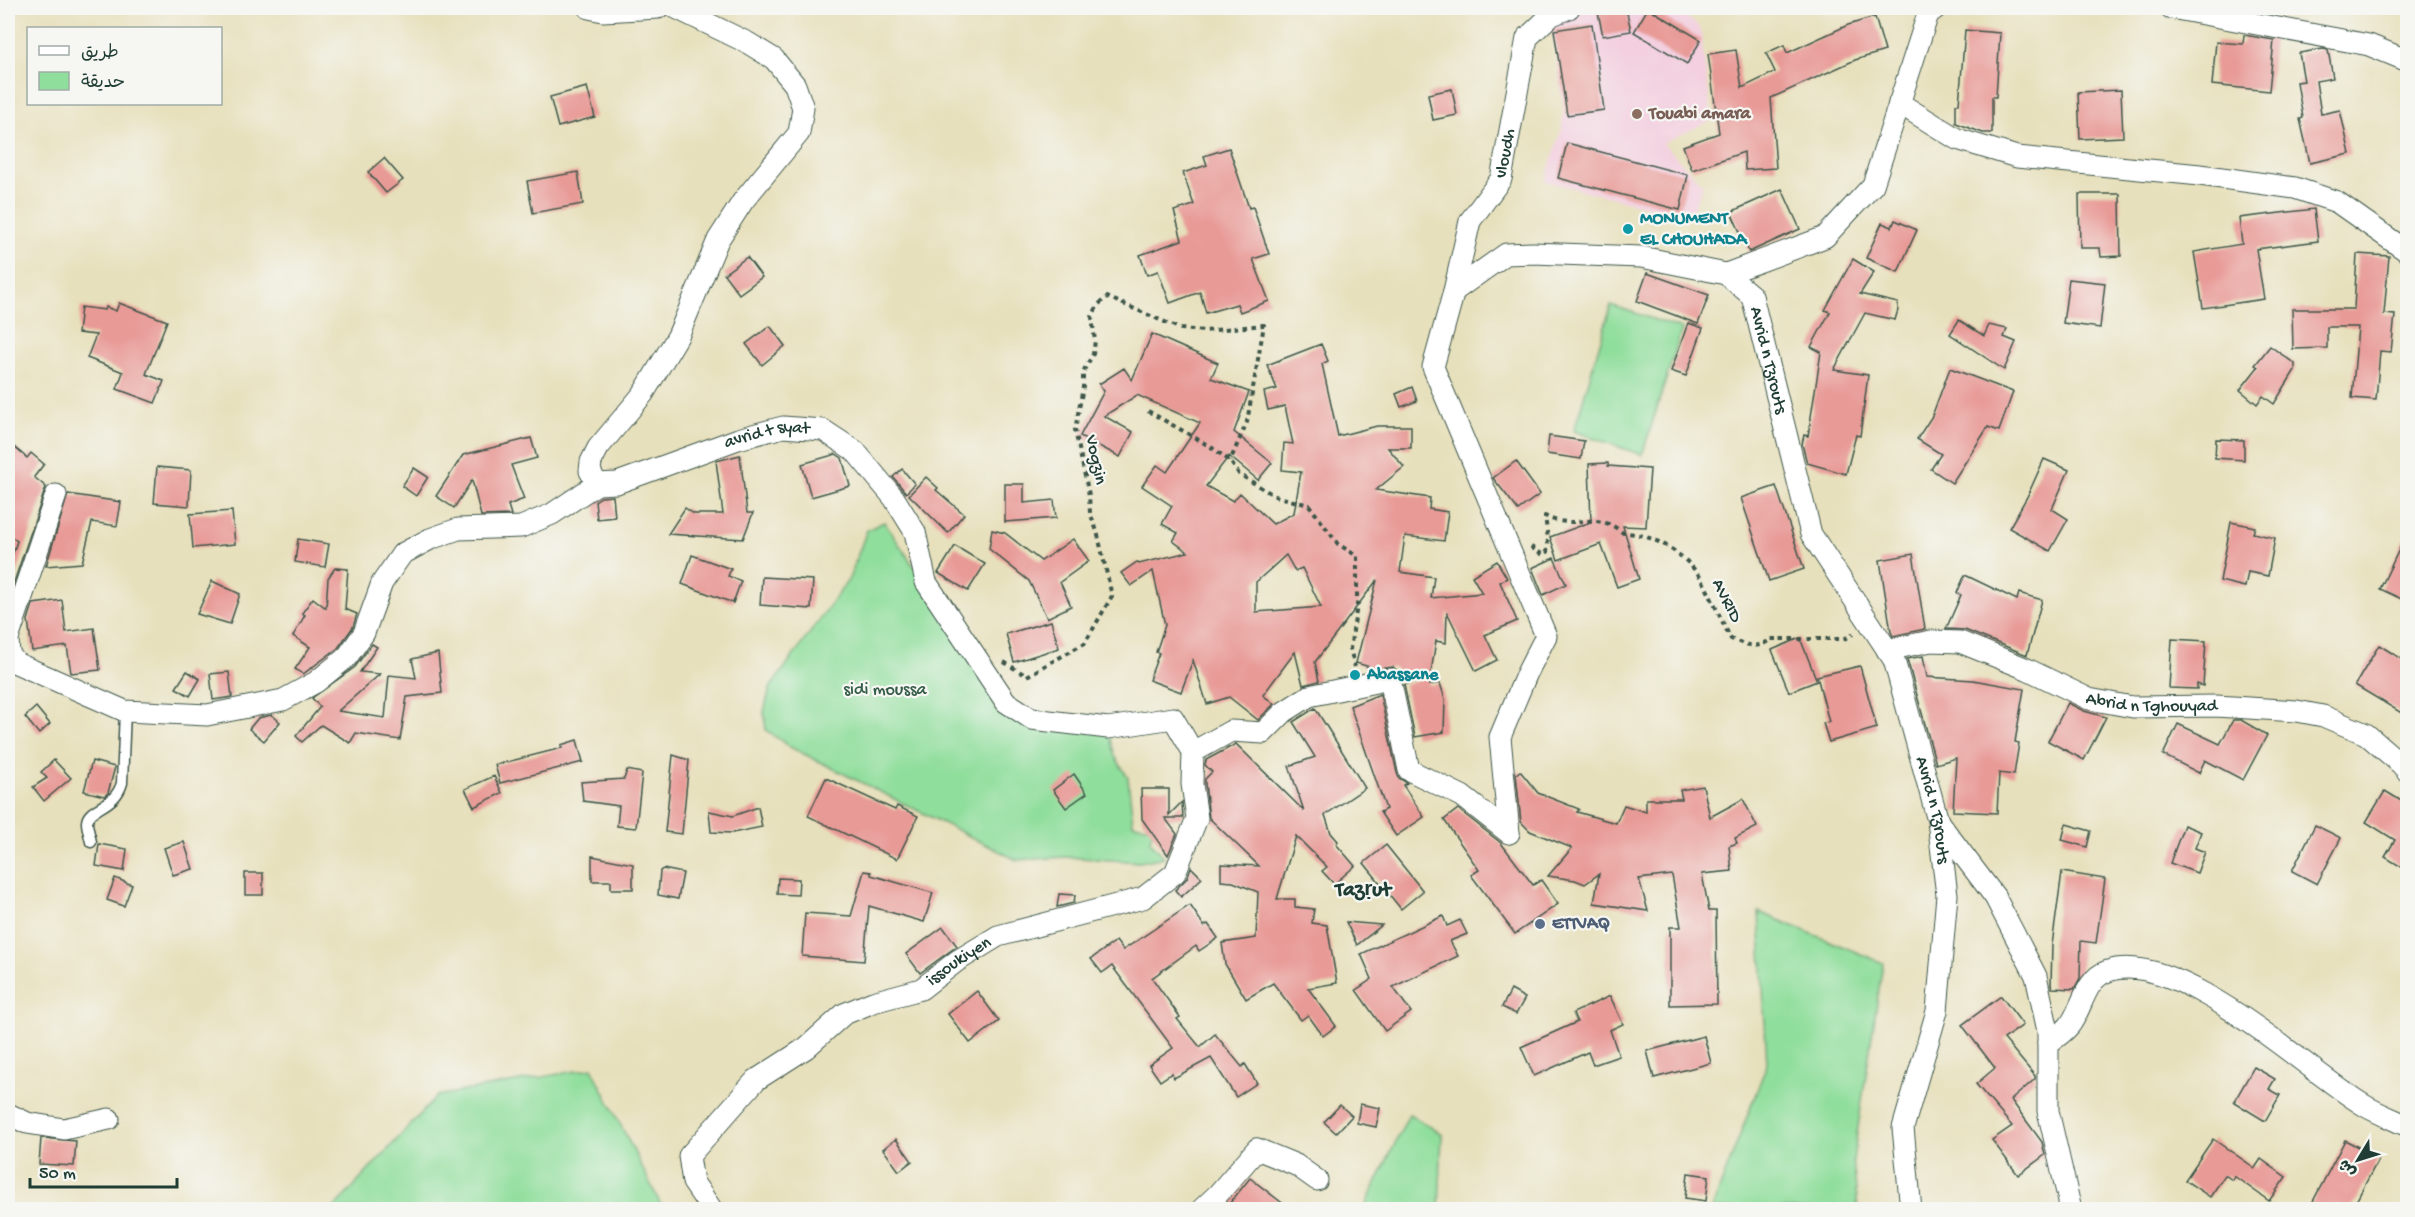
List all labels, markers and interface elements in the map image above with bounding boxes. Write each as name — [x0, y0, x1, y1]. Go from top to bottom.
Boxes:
legend — [27, 27, 222, 105]
text: طريق — [81, 43, 119, 64]
text: حديقة — [81, 73, 125, 94]
place label: Touabi amara — [1647, 104, 1752, 125]
marker: Touabi amara — [1630, 107, 1644, 121]
street label: vloudh — [1491, 127, 1521, 180]
place label: MONUMENT EL CHOUHADA — [1640, 209, 1748, 251]
marker: MONUMENT EL CHOUHADA — [1621, 222, 1635, 236]
street label: Avrid n Tzrouts — [1745, 305, 1792, 417]
street label: avrid t syat — [721, 416, 812, 454]
street label: Vogzin — [1079, 432, 1111, 487]
street label: AVRID — [1706, 576, 1746, 627]
place label: Abassane — [1366, 665, 1439, 686]
marker: Abassane — [1348, 668, 1362, 682]
park label: sidi moussa — [843, 680, 928, 701]
street label: Abrid n Tghouyad — [2084, 688, 2219, 718]
street label: Avrid n Tzrouts — [1910, 754, 1954, 866]
district label: Tazṛut — [1333, 879, 1393, 904]
place label: ETTVAQ — [1552, 914, 1610, 935]
marker: ETTVAQ — [1533, 917, 1547, 931]
street label: issoukiyen — [923, 932, 996, 991]
north arrow — [2328, 1130, 2388, 1190]
scale bar — [30, 1151, 177, 1189]
text: ش — [2336, 1154, 2362, 1180]
text: 50 m — [39, 1164, 76, 1185]

